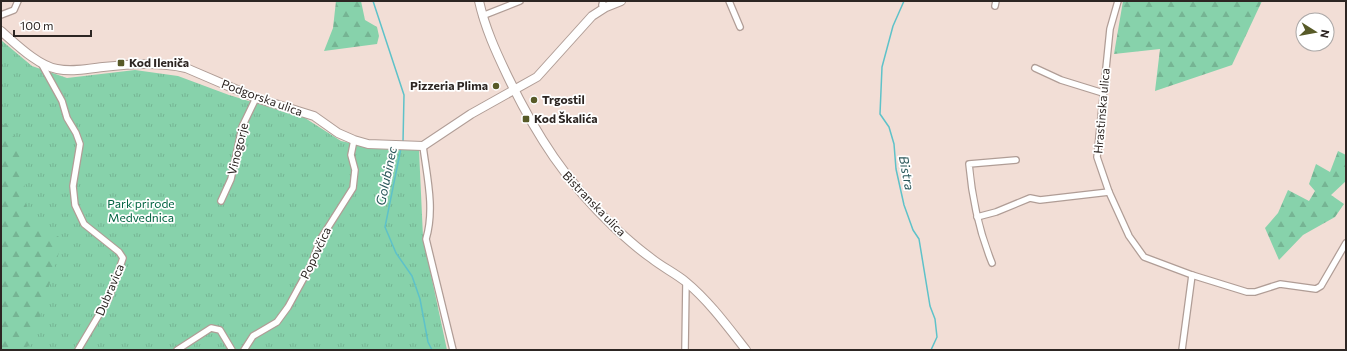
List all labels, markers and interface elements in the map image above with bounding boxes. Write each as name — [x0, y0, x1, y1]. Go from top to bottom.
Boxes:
scale bar — [14, 12, 91, 38]
north arrow — [1295, 12, 1335, 52]
text: 100 m — [20, 18, 54, 32]
text: N — [1318, 29, 1332, 39]
place label: Kod Ileniča — [129, 55, 189, 69]
marker: Kod Ileniča — [116, 58, 126, 68]
street label: Hrastinska ulica — [1090, 68, 1112, 154]
street label: Podgorska ulica — [220, 76, 305, 118]
place label: Pizzeria Plima — [410, 78, 488, 92]
marker: Pizzeria Plima — [491, 81, 501, 91]
place label: Trgostil — [542, 92, 585, 106]
marker: Trgostil — [529, 95, 539, 105]
place label: Kod Škalića — [534, 111, 598, 125]
marker: Kod Škalića — [521, 114, 531, 124]
street label: Vinogorje — [224, 121, 250, 176]
water label: Golubinec — [372, 145, 400, 207]
water label: Bistra — [896, 154, 918, 192]
street label: Bistranska ulica — [560, 168, 629, 239]
park label: Park prirode Medvednica — [107, 196, 175, 224]
street label: Popovčica — [297, 224, 333, 281]
street label: Dubravica — [92, 262, 126, 318]

